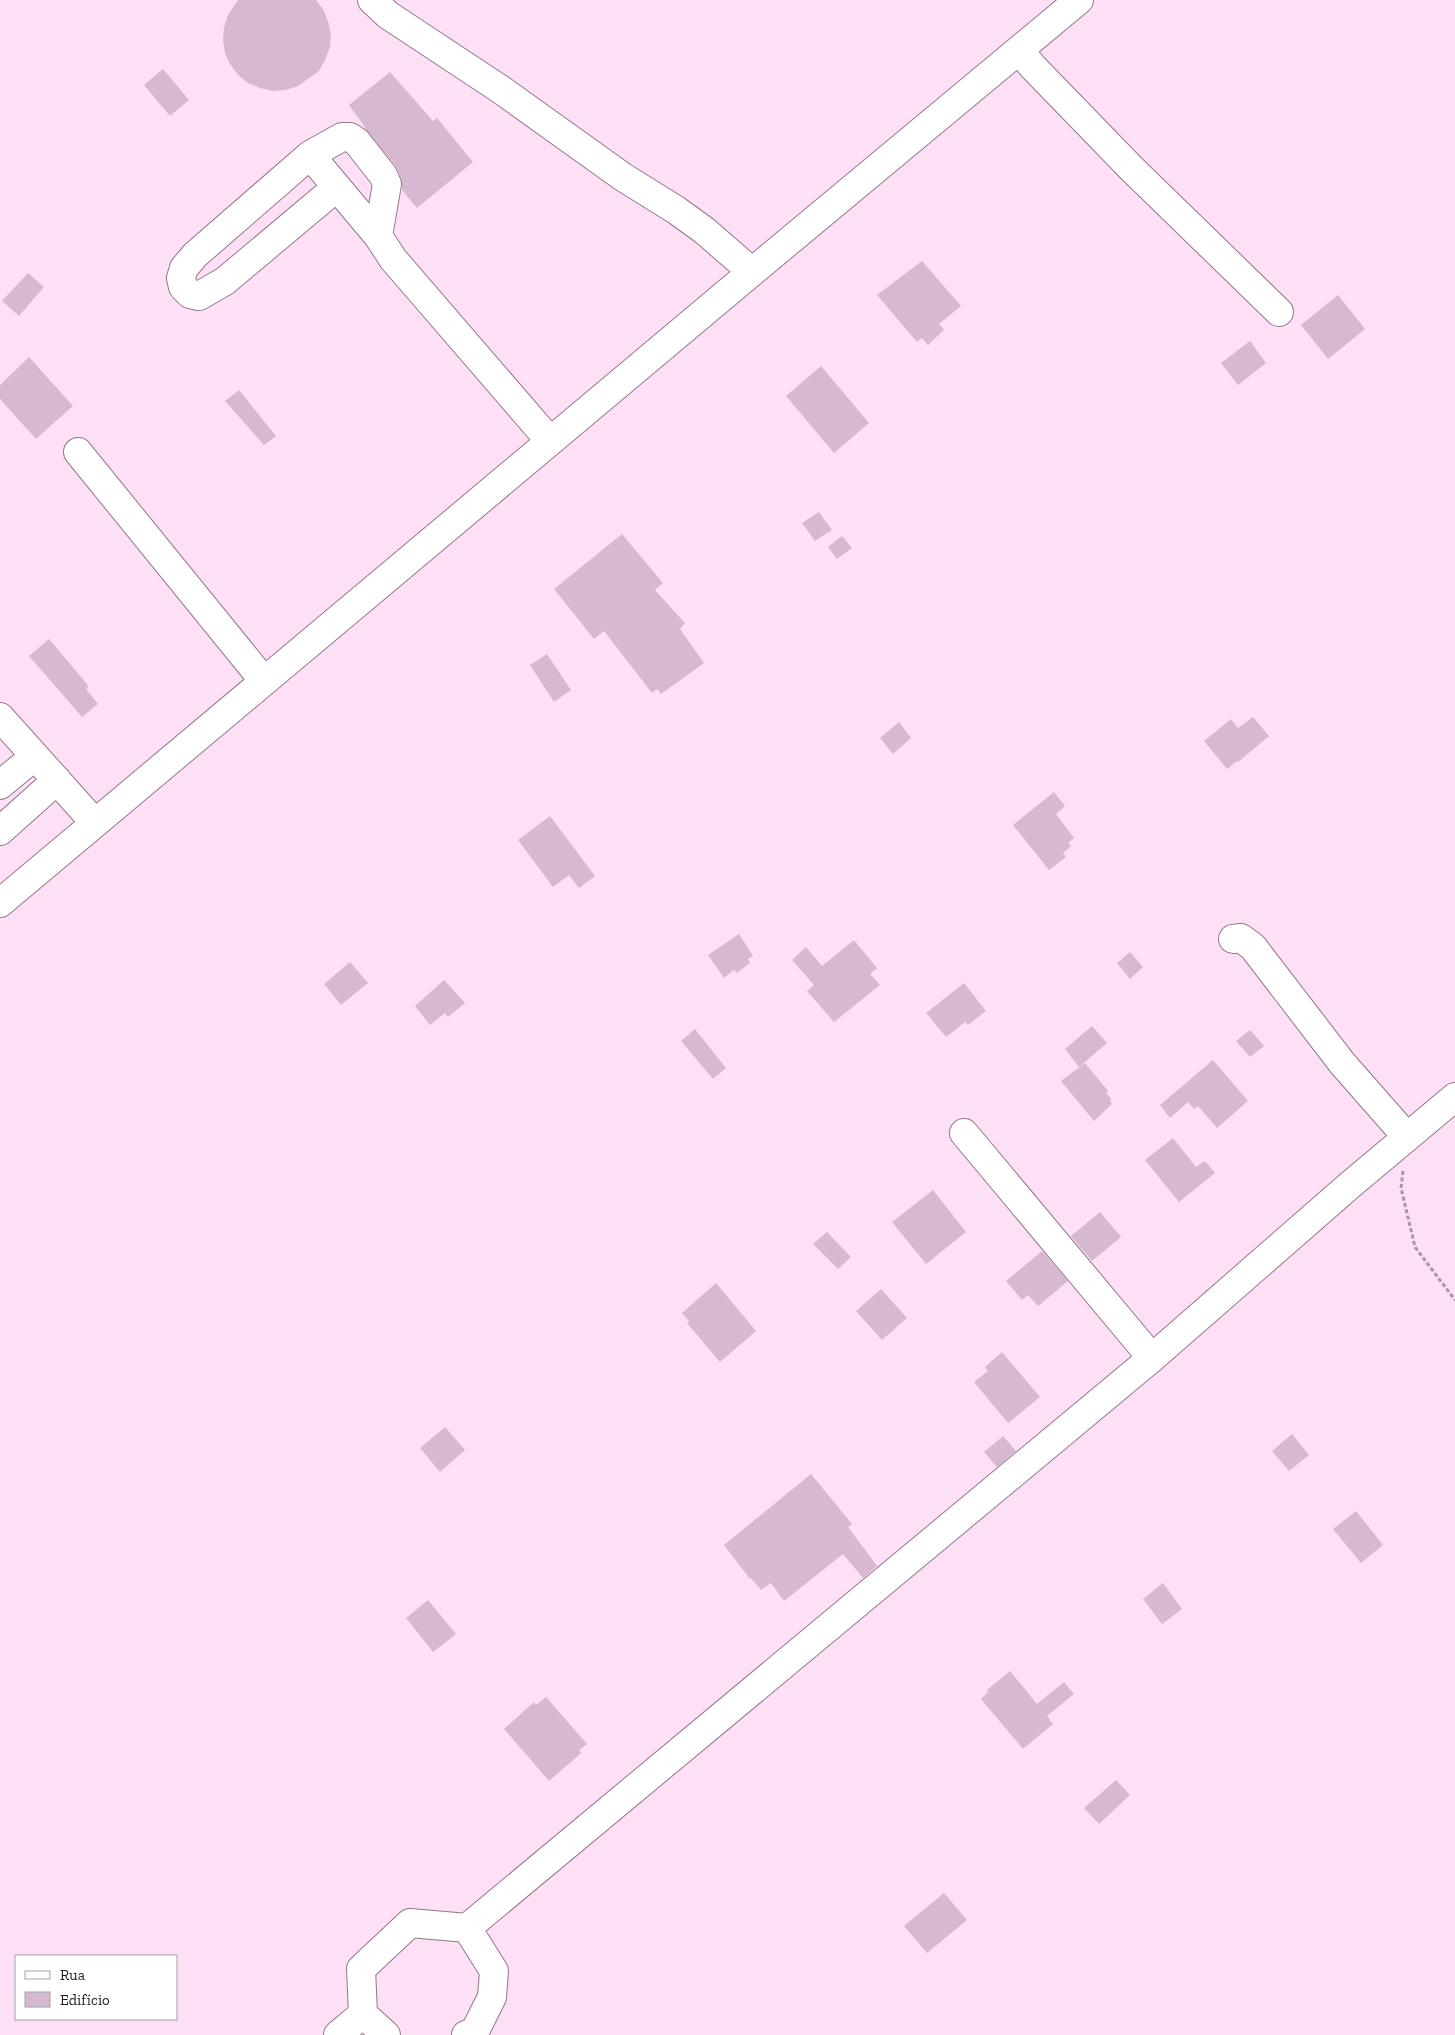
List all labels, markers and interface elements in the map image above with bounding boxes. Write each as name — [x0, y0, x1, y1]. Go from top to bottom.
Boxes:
legend — [15, 1955, 178, 2020]
text: Rua — [60, 1966, 85, 1984]
text: Edifício — [60, 1991, 110, 2009]

